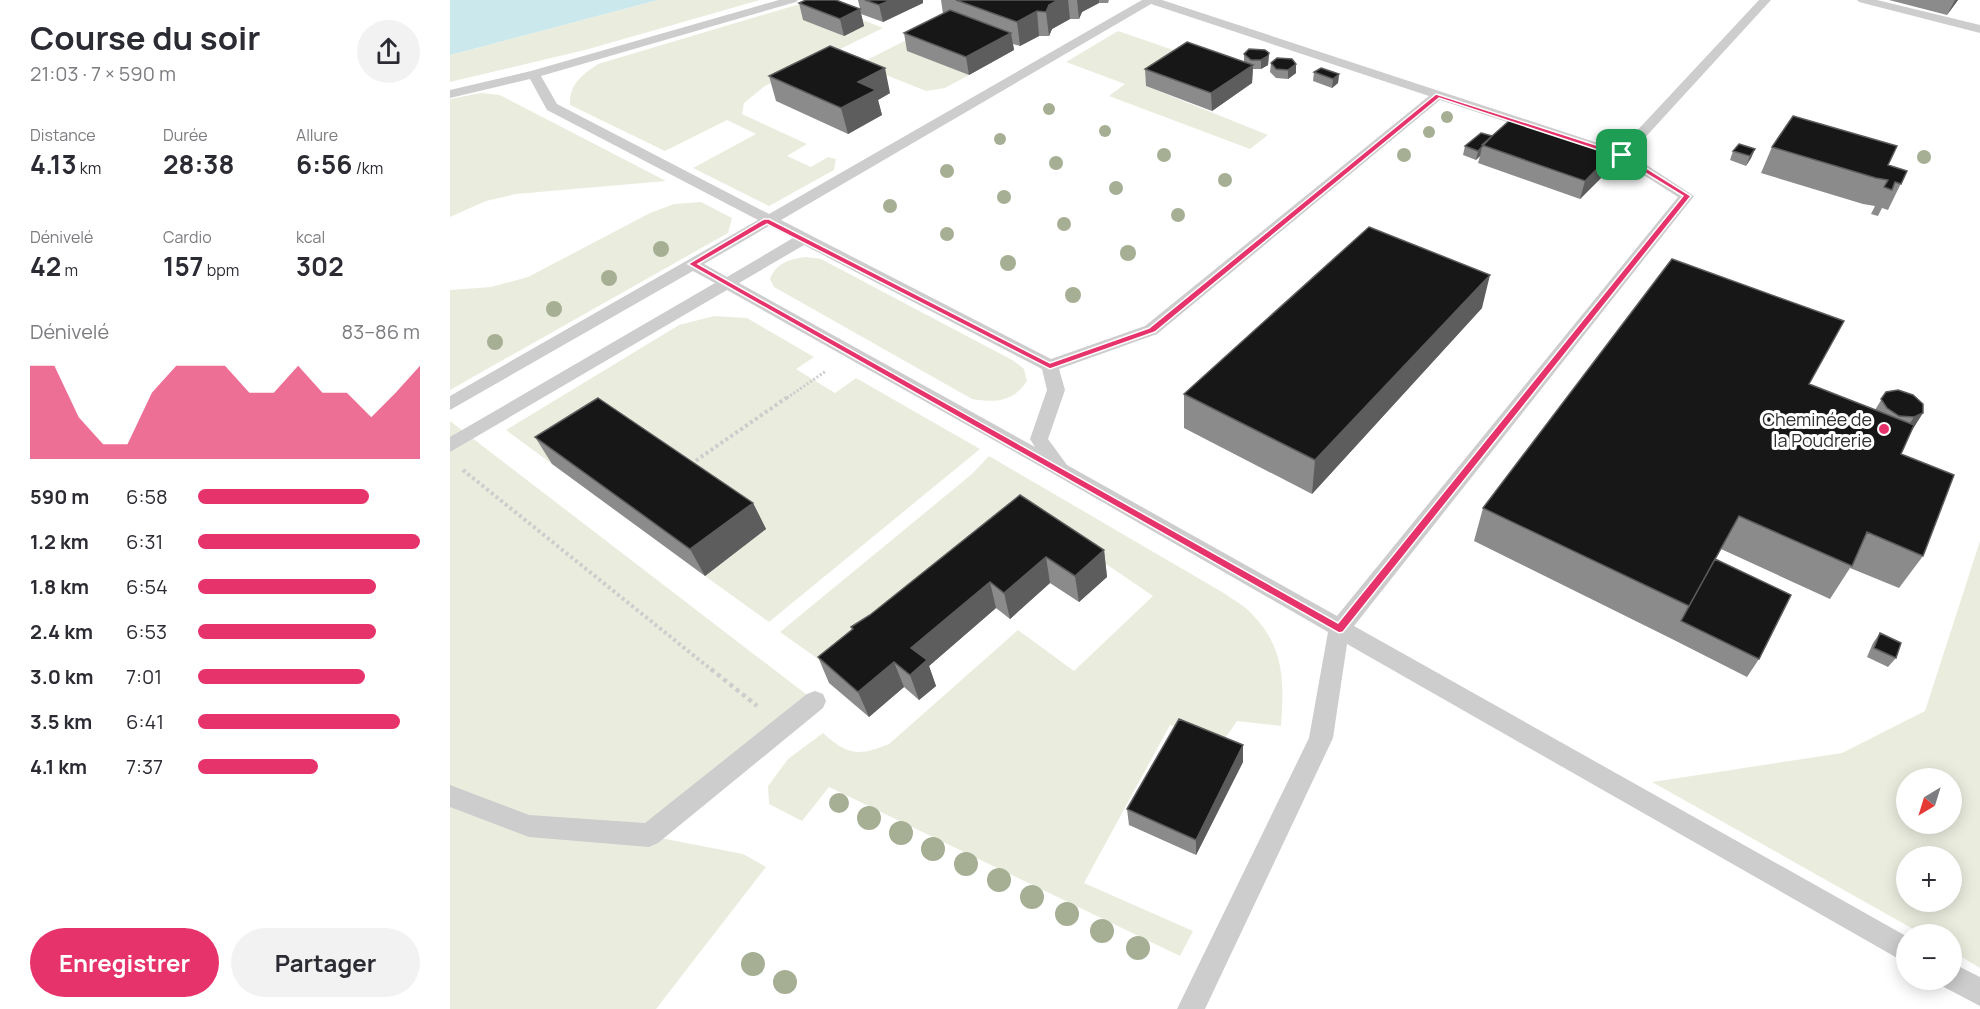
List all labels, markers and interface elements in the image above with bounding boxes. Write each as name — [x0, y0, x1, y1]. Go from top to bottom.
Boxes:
text: Course du soir — [30, 15, 261, 60]
button: share — [357, 20, 420, 83]
text: 21:03 · 7 × 590 m — [30, 60, 176, 87]
text: Distance — [30, 124, 96, 146]
text: Durée — [163, 124, 208, 146]
text: Allure — [296, 124, 338, 146]
pin — [1596, 129, 1647, 180]
icon: arrive — [1605, 138, 1638, 171]
text: 4.13 — [30, 146, 77, 182]
text: 28:38 — [163, 146, 234, 182]
text: 6:56 — [296, 146, 352, 182]
text: km — [77, 157, 101, 179]
text: /km — [352, 157, 383, 179]
text: Dénivelé — [30, 226, 93, 248]
text: Cardio — [163, 226, 212, 248]
text: kcal — [296, 226, 325, 248]
text: 42 — [30, 248, 61, 284]
text: 157 — [163, 248, 204, 284]
text: 302 — [296, 248, 344, 284]
text: m — [61, 259, 78, 281]
text: bpm — [204, 259, 239, 281]
text: Dénivelé — [30, 318, 109, 345]
text: 83–86 m — [342, 318, 420, 345]
place label: Cheminée de la Poudrerie — [1762, 407, 1872, 452]
marker: Cheminée de la Poudrerie — [1877, 422, 1891, 436]
text: 590 m — [30, 483, 89, 510]
text: 6:58 — [126, 483, 168, 510]
text: 1.2 km — [30, 528, 89, 555]
text: 6:31 — [126, 528, 163, 555]
text: 1.8 km — [30, 573, 89, 600]
text: 6:54 — [126, 573, 168, 600]
text: 2.4 km — [30, 618, 93, 645]
text: 6:53 — [126, 618, 167, 645]
text: 3.0 km — [30, 663, 94, 690]
text: 7:01 — [126, 663, 162, 690]
text: 3.5 km — [30, 708, 92, 735]
text: 6:41 — [126, 708, 164, 735]
text: 4.1 km — [30, 753, 87, 780]
text: 7:37 — [126, 753, 163, 780]
north arrow — [1896, 768, 1962, 834]
map controls — [1896, 768, 1962, 990]
button: + — [1896, 846, 1962, 912]
button: − — [1896, 924, 1962, 990]
button: Enregistrer — [30, 928, 219, 997]
button: Partager — [231, 928, 420, 997]

